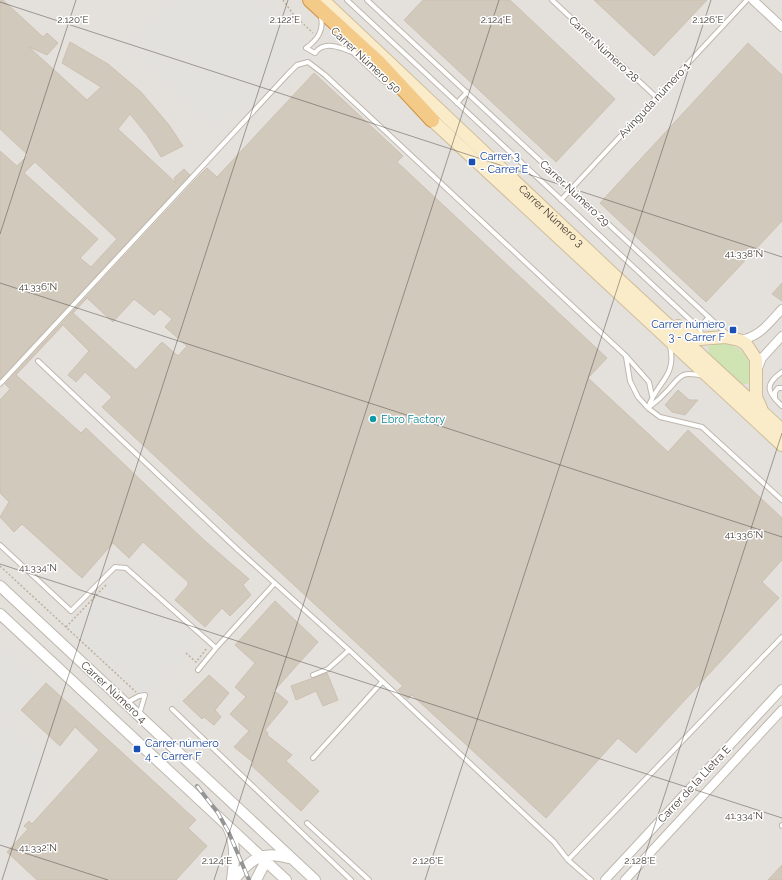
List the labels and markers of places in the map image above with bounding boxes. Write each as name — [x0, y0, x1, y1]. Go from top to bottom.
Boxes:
place label: Carrer 3 - Carrer E — [480, 150, 528, 176]
marker: Carrer 3 - Carrer E — [467, 157, 477, 167]
place label: Carrer número 3 - Carrer F — [651, 318, 726, 344]
marker: Carrer número 3 - Carrer F — [728, 325, 738, 335]
place label: Ebro Factory — [381, 413, 445, 426]
marker: Ebro Factory — [368, 414, 378, 424]
place label: Carrer número 4 - Carrer F — [145, 737, 219, 763]
marker: Carrer número 4 - Carrer F — [132, 744, 142, 754]

